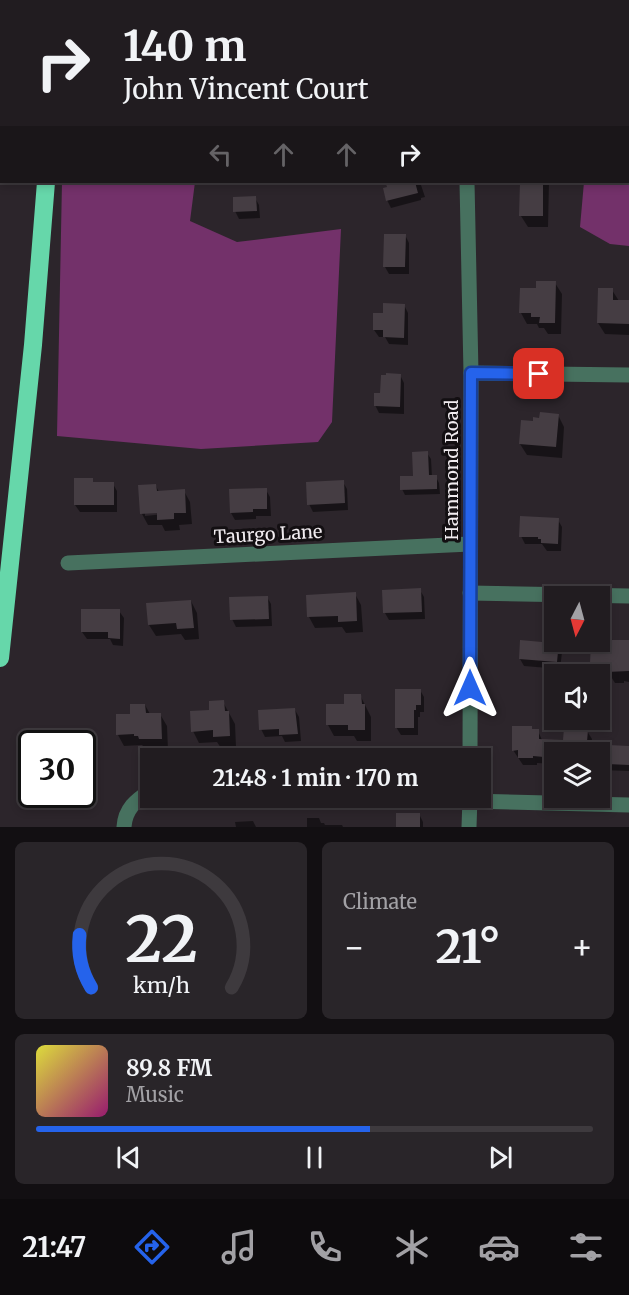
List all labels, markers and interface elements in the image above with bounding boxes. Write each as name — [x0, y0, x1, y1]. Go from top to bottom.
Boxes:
text: 140 m — [123, 20, 246, 72]
icon: right — [24, 24, 102, 102]
text: John Vincent Court — [123, 72, 369, 106]
icon: left — [204, 138, 237, 171]
icon: ahead — [267, 138, 300, 171]
icon: ahead — [330, 138, 363, 171]
icon: right — [393, 138, 426, 171]
pin — [513, 348, 564, 399]
icon: arrive — [522, 357, 555, 390]
street label: Hammond Road — [440, 399, 463, 540]
street label: Taurgo Lane — [213, 520, 323, 548]
north arrow — [544, 586, 610, 652]
map controls — [544, 586, 610, 808]
position arrow — [438, 656, 502, 720]
button: sound — [544, 664, 610, 730]
speed limit sign: 30 — [18, 730, 96, 808]
button: layers — [544, 742, 610, 808]
text: 21:48 · 1 min · 170 m — [212, 764, 419, 792]
text: Climate — [343, 889, 417, 914]
text: 22 — [125, 901, 197, 979]
text: 21° — [435, 919, 501, 975]
text: − — [343, 927, 365, 968]
text: + — [571, 927, 593, 968]
text: km/h — [133, 972, 189, 999]
text: 89.8 FM — [126, 1054, 212, 1082]
text: Music — [126, 1082, 184, 1107]
icon: previous — [112, 1141, 145, 1174]
icon: pause — [298, 1141, 331, 1174]
icon: next — [484, 1141, 517, 1174]
icon: directions — [131, 1226, 173, 1268]
icon: music — [218, 1226, 260, 1268]
icon: phone — [304, 1226, 346, 1268]
icon: climate — [391, 1226, 433, 1268]
icon: car — [478, 1226, 520, 1268]
icon: filters — [565, 1226, 607, 1268]
text: 21:47 — [22, 1230, 86, 1264]

